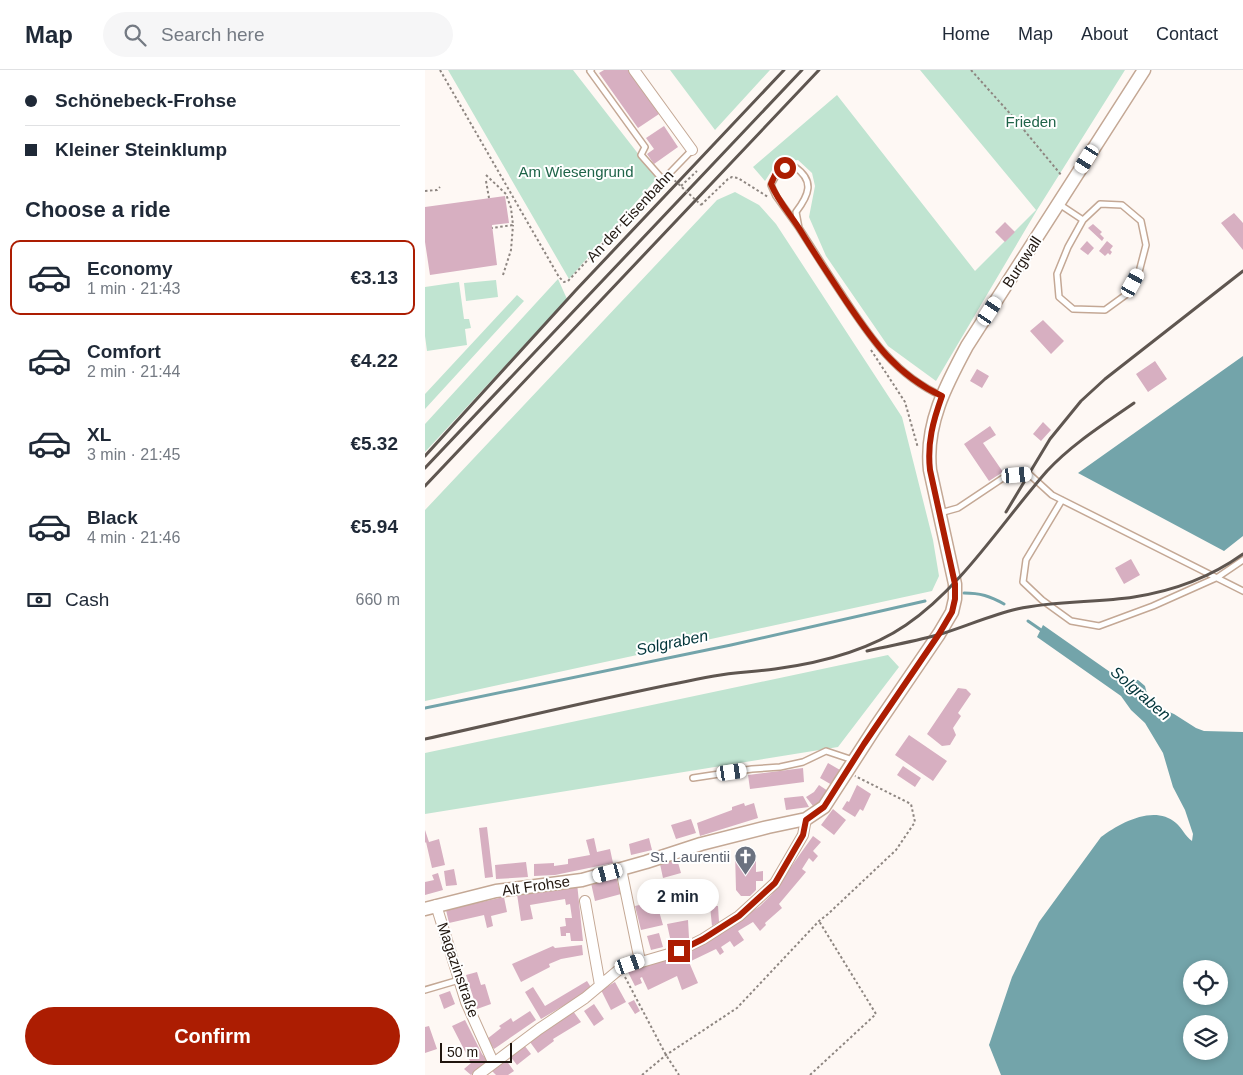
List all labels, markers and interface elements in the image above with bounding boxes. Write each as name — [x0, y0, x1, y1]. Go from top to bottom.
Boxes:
search box — [103, 12, 453, 57]
text: Map — [25, 21, 73, 48]
icon: search — [121, 21, 149, 49]
text: Search here — [161, 24, 265, 45]
text: Home — [942, 24, 990, 44]
text: Map — [1018, 24, 1053, 44]
text: About — [1081, 24, 1128, 44]
text: Contact — [1156, 24, 1218, 44]
text: Schönebeck-Frohse — [55, 90, 237, 111]
park label: Frieden — [1006, 113, 1056, 130]
text: Kleiner Steinklump — [55, 139, 227, 160]
car — [1072, 142, 1101, 176]
route start — [774, 157, 796, 179]
park label: Am Wiesengrund — [518, 163, 634, 180]
street label: An der Eisenbahn — [583, 166, 677, 265]
text: Choose a ride — [25, 197, 170, 222]
street label: Burgwall — [999, 233, 1044, 290]
icon: car — [27, 255, 72, 300]
text: Economy — [87, 258, 173, 279]
car — [1119, 266, 1146, 300]
text: €3.13 — [350, 267, 398, 288]
text: 1 min · 21:43 — [87, 280, 180, 297]
car — [975, 294, 1004, 328]
icon: car — [27, 338, 72, 383]
text: Comfort — [87, 341, 161, 362]
text: €4.22 — [350, 350, 398, 371]
text: 2 min · 21:44 — [87, 363, 180, 380]
icon: car — [27, 421, 72, 466]
text: XL — [87, 424, 111, 445]
text: €5.32 — [350, 433, 398, 454]
text: 3 min · 21:45 — [87, 446, 180, 463]
car — [1001, 466, 1032, 484]
icon: car — [27, 504, 72, 549]
text: Black — [87, 507, 138, 528]
text: €5.94 — [350, 516, 398, 537]
text: 4 min · 21:46 — [87, 529, 180, 546]
icon: cash — [25, 586, 53, 614]
text: Cash — [65, 589, 109, 610]
text: 660 m — [356, 591, 400, 608]
water label: Solgraben — [635, 627, 710, 658]
water label: Solgraben — [1108, 663, 1174, 724]
car — [716, 762, 747, 782]
church icon: St. Laurentii — [734, 845, 758, 876]
place label: St. Laurentii — [650, 848, 730, 865]
car — [591, 862, 624, 884]
street label: Alt Frohse — [501, 872, 571, 899]
callout: 2 min — [638, 878, 720, 914]
text: 2 min — [657, 888, 699, 905]
street label: Magazinstraße — [434, 920, 483, 1020]
route end — [668, 940, 690, 962]
car — [613, 952, 646, 976]
map controls — [1183, 960, 1228, 1060]
button: locate — [1183, 960, 1228, 1005]
button: Confirm — [25, 1007, 400, 1065]
button: layers — [1183, 1015, 1228, 1060]
scale bar — [440, 1040, 513, 1063]
text: 50 m — [447, 1044, 478, 1060]

